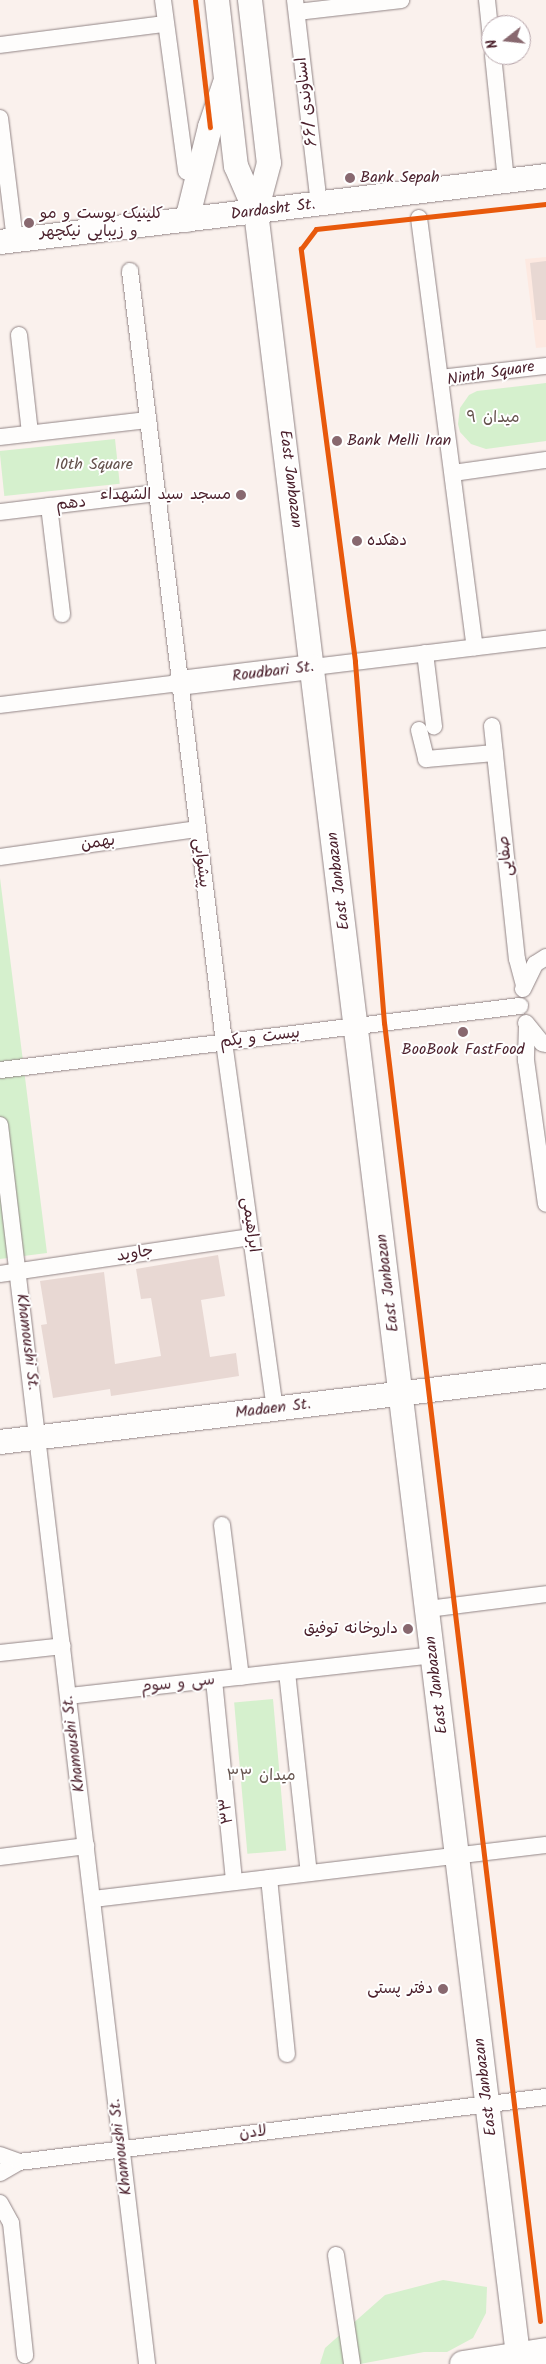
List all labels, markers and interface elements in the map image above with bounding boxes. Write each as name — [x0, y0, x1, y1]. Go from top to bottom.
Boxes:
north arrow — [481, 15, 531, 65]
text: N — [481, 37, 504, 51]
street label: اسناوندی /۶۶ — [292, 56, 322, 148]
place label: Bank Sepah — [360, 168, 440, 188]
marker: Bank Sepah — [344, 172, 356, 184]
street label: Dardasht St. — [230, 195, 316, 225]
place label: کلینیک پوست و مو و زیبایی نیکچهر — [40, 204, 163, 242]
marker: کلینیک پوست و مو و زیبایی نیکچهر — [22, 216, 36, 230]
street label: Ninth Square — [446, 358, 536, 390]
park label: میدان ۹ — [467, 408, 519, 428]
street label: East Janbazan — [274, 429, 306, 529]
place label: Bank Melli Iran — [347, 431, 451, 451]
marker: Bank Melli Iran — [331, 435, 343, 447]
park label: 10th Square — [55, 455, 133, 475]
place label: مسجد سید الشهداء — [100, 485, 231, 505]
marker: مسجد سید الشهداء — [235, 489, 247, 501]
street label: دهم — [55, 493, 87, 515]
place label: دهکده — [367, 531, 407, 551]
marker: دهکده — [351, 535, 363, 547]
street label: Roudbari St. — [231, 657, 315, 687]
street label: بهمن — [80, 831, 116, 855]
street label: East Janbazan — [323, 831, 355, 931]
street label: صفایی — [494, 835, 518, 877]
street label: پیشوایی — [188, 837, 214, 889]
street label: بیست و یکم — [219, 1024, 301, 1052]
marker: BooBook FastFood — [457, 1026, 469, 1038]
place label: BooBook FastFood — [401, 1040, 525, 1060]
street label: ابراهیمی — [237, 1196, 263, 1254]
street label: East Janbazan — [372, 1233, 404, 1333]
street label: جاوید — [115, 1242, 155, 1266]
street label: Khamoushi St. — [12, 1293, 42, 1391]
street label: Madaen St. — [234, 1395, 312, 1423]
place label: داروخانه توفیق — [304, 1619, 398, 1639]
marker: داروخانه توفیق — [402, 1623, 414, 1635]
street label: East Janbazan — [421, 1635, 453, 1735]
street label: سی و سوم — [140, 1671, 216, 1697]
street label: Khamoushi St. — [59, 1695, 89, 1793]
park label: میدان ۳۳ — [226, 1766, 296, 1786]
street label: ۳۳ — [216, 1797, 238, 1825]
place label: دفتر پستی — [367, 1979, 433, 1999]
marker: دفتر پستی — [437, 1983, 449, 1995]
street label: East Janbazan — [470, 2037, 502, 2137]
street label: Khamoushi St. — [106, 2098, 136, 2196]
street label: لادن — [238, 2122, 268, 2144]

